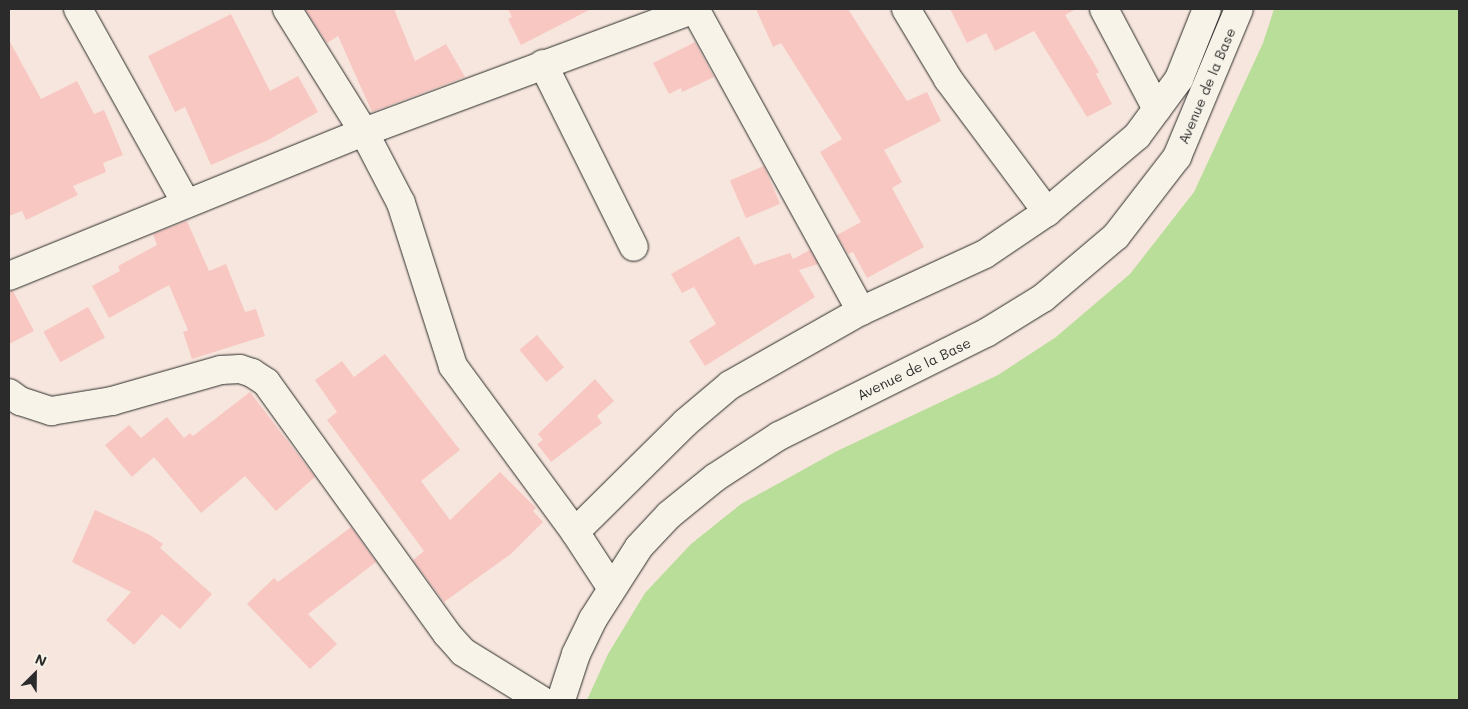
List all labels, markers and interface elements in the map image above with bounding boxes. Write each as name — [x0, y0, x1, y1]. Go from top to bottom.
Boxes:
street label: Avenue de la Base — [1175, 25, 1239, 147]
street label: Avenue de la Base — [854, 334, 974, 404]
north arrow — [10, 649, 60, 699]
text: N — [32, 649, 50, 671]

